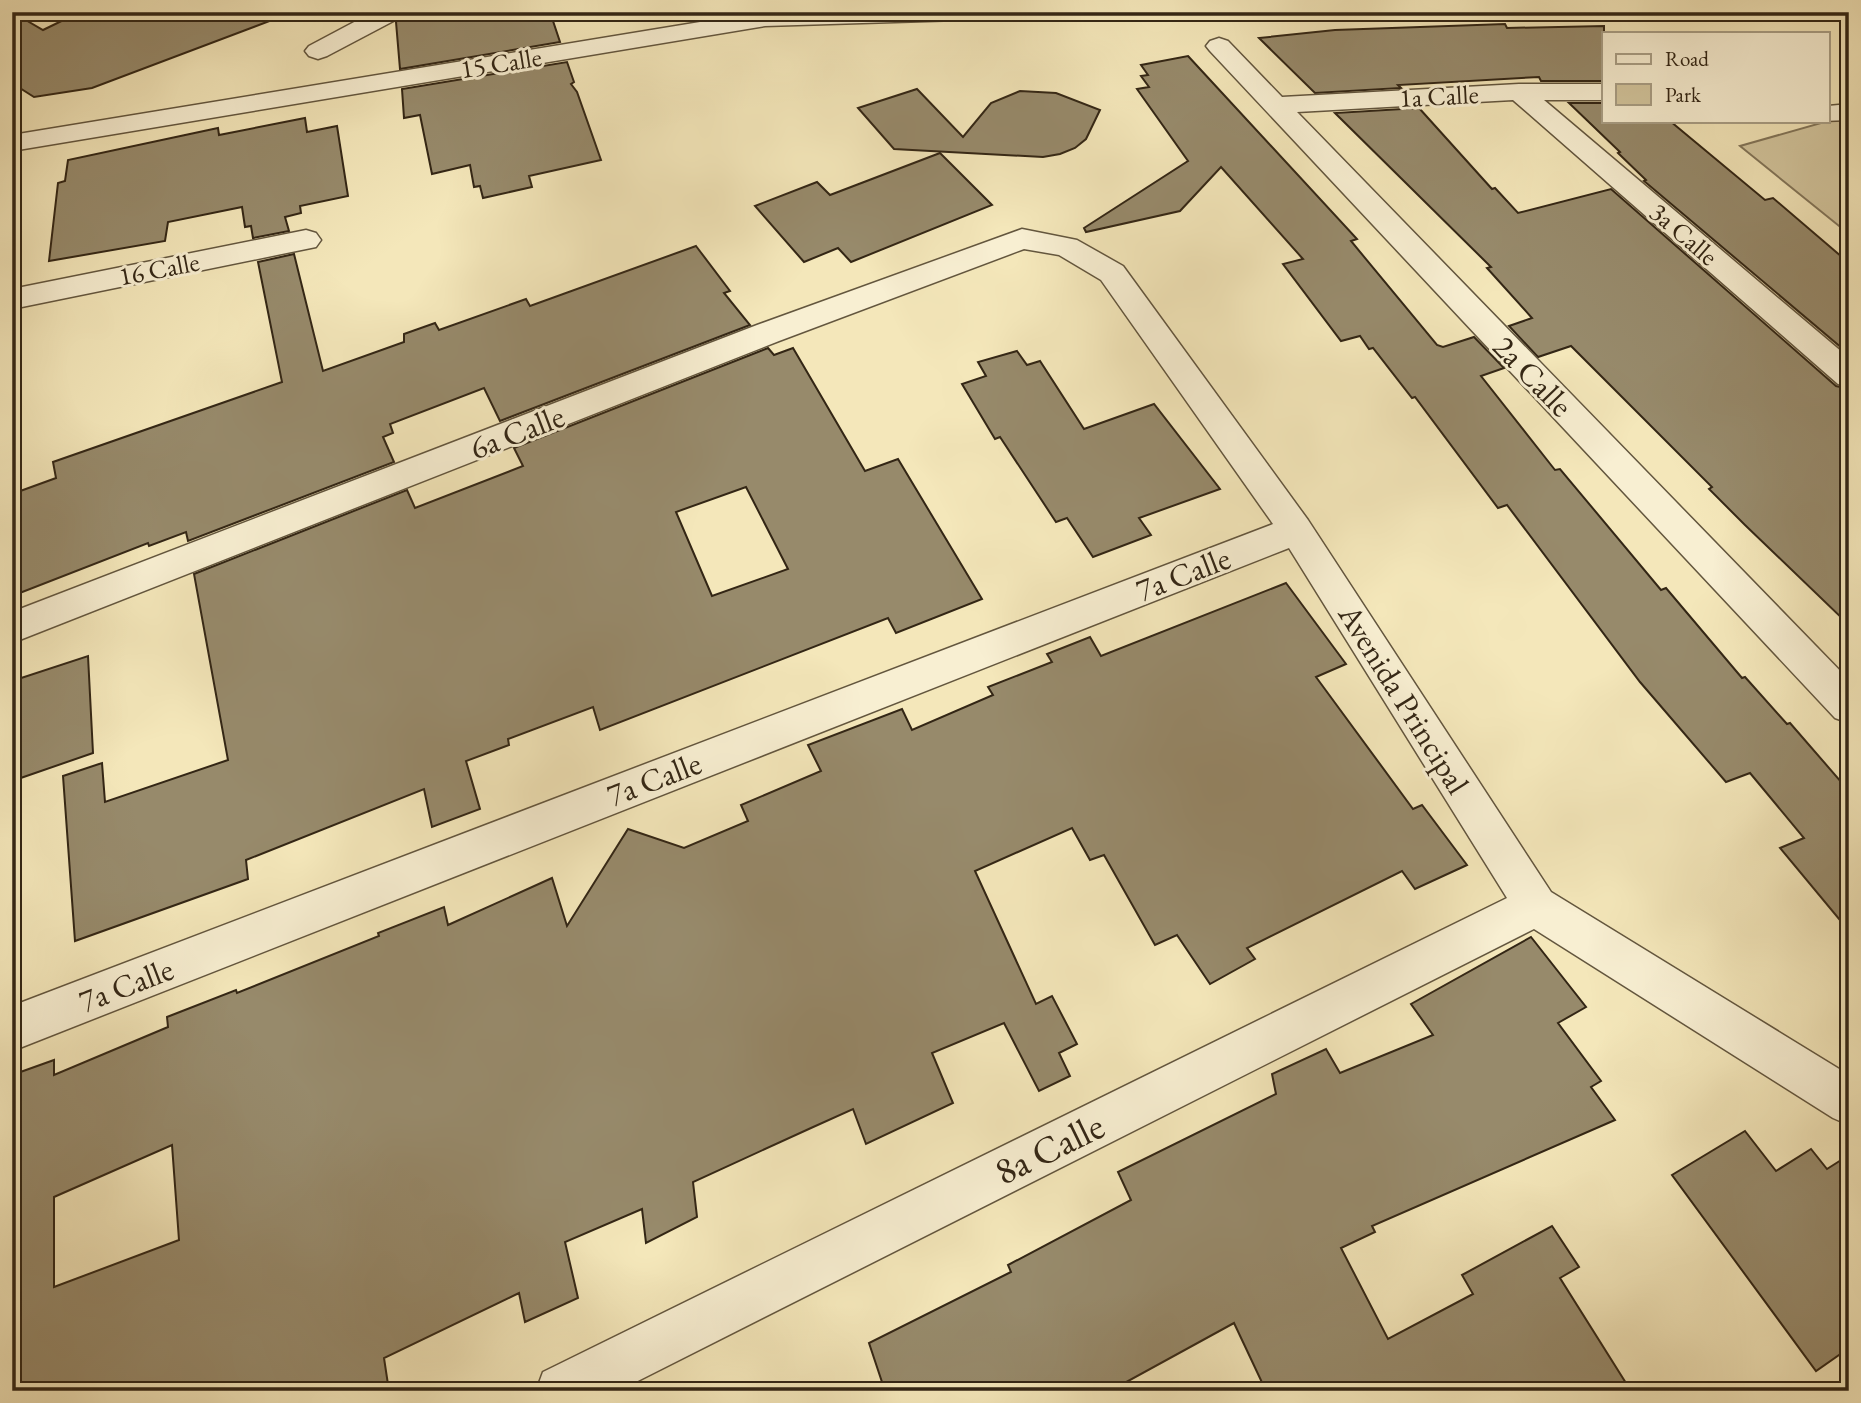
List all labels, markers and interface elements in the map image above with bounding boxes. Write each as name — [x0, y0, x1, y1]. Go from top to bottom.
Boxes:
legend — [1602, 32, 1829, 122]
street label: 15 Calle — [458, 40, 544, 86]
text: Road — [1665, 45, 1709, 72]
street label: 1a Calle — [1398, 77, 1480, 115]
text: Park — [1665, 81, 1702, 108]
street label: 3a Calle — [1643, 195, 1725, 273]
street label: 16 Calle — [116, 245, 202, 293]
street label: 2a Calle — [1484, 326, 1582, 426]
street label: 6a Calle — [464, 395, 570, 469]
street label: 7a Calle — [1130, 537, 1236, 611]
street label: Avenida Principal — [1328, 595, 1479, 802]
street label: 7a Calle — [601, 742, 707, 816]
street label: 7a Calle — [73, 948, 179, 1022]
street label: 8a Calle — [986, 1101, 1112, 1195]

